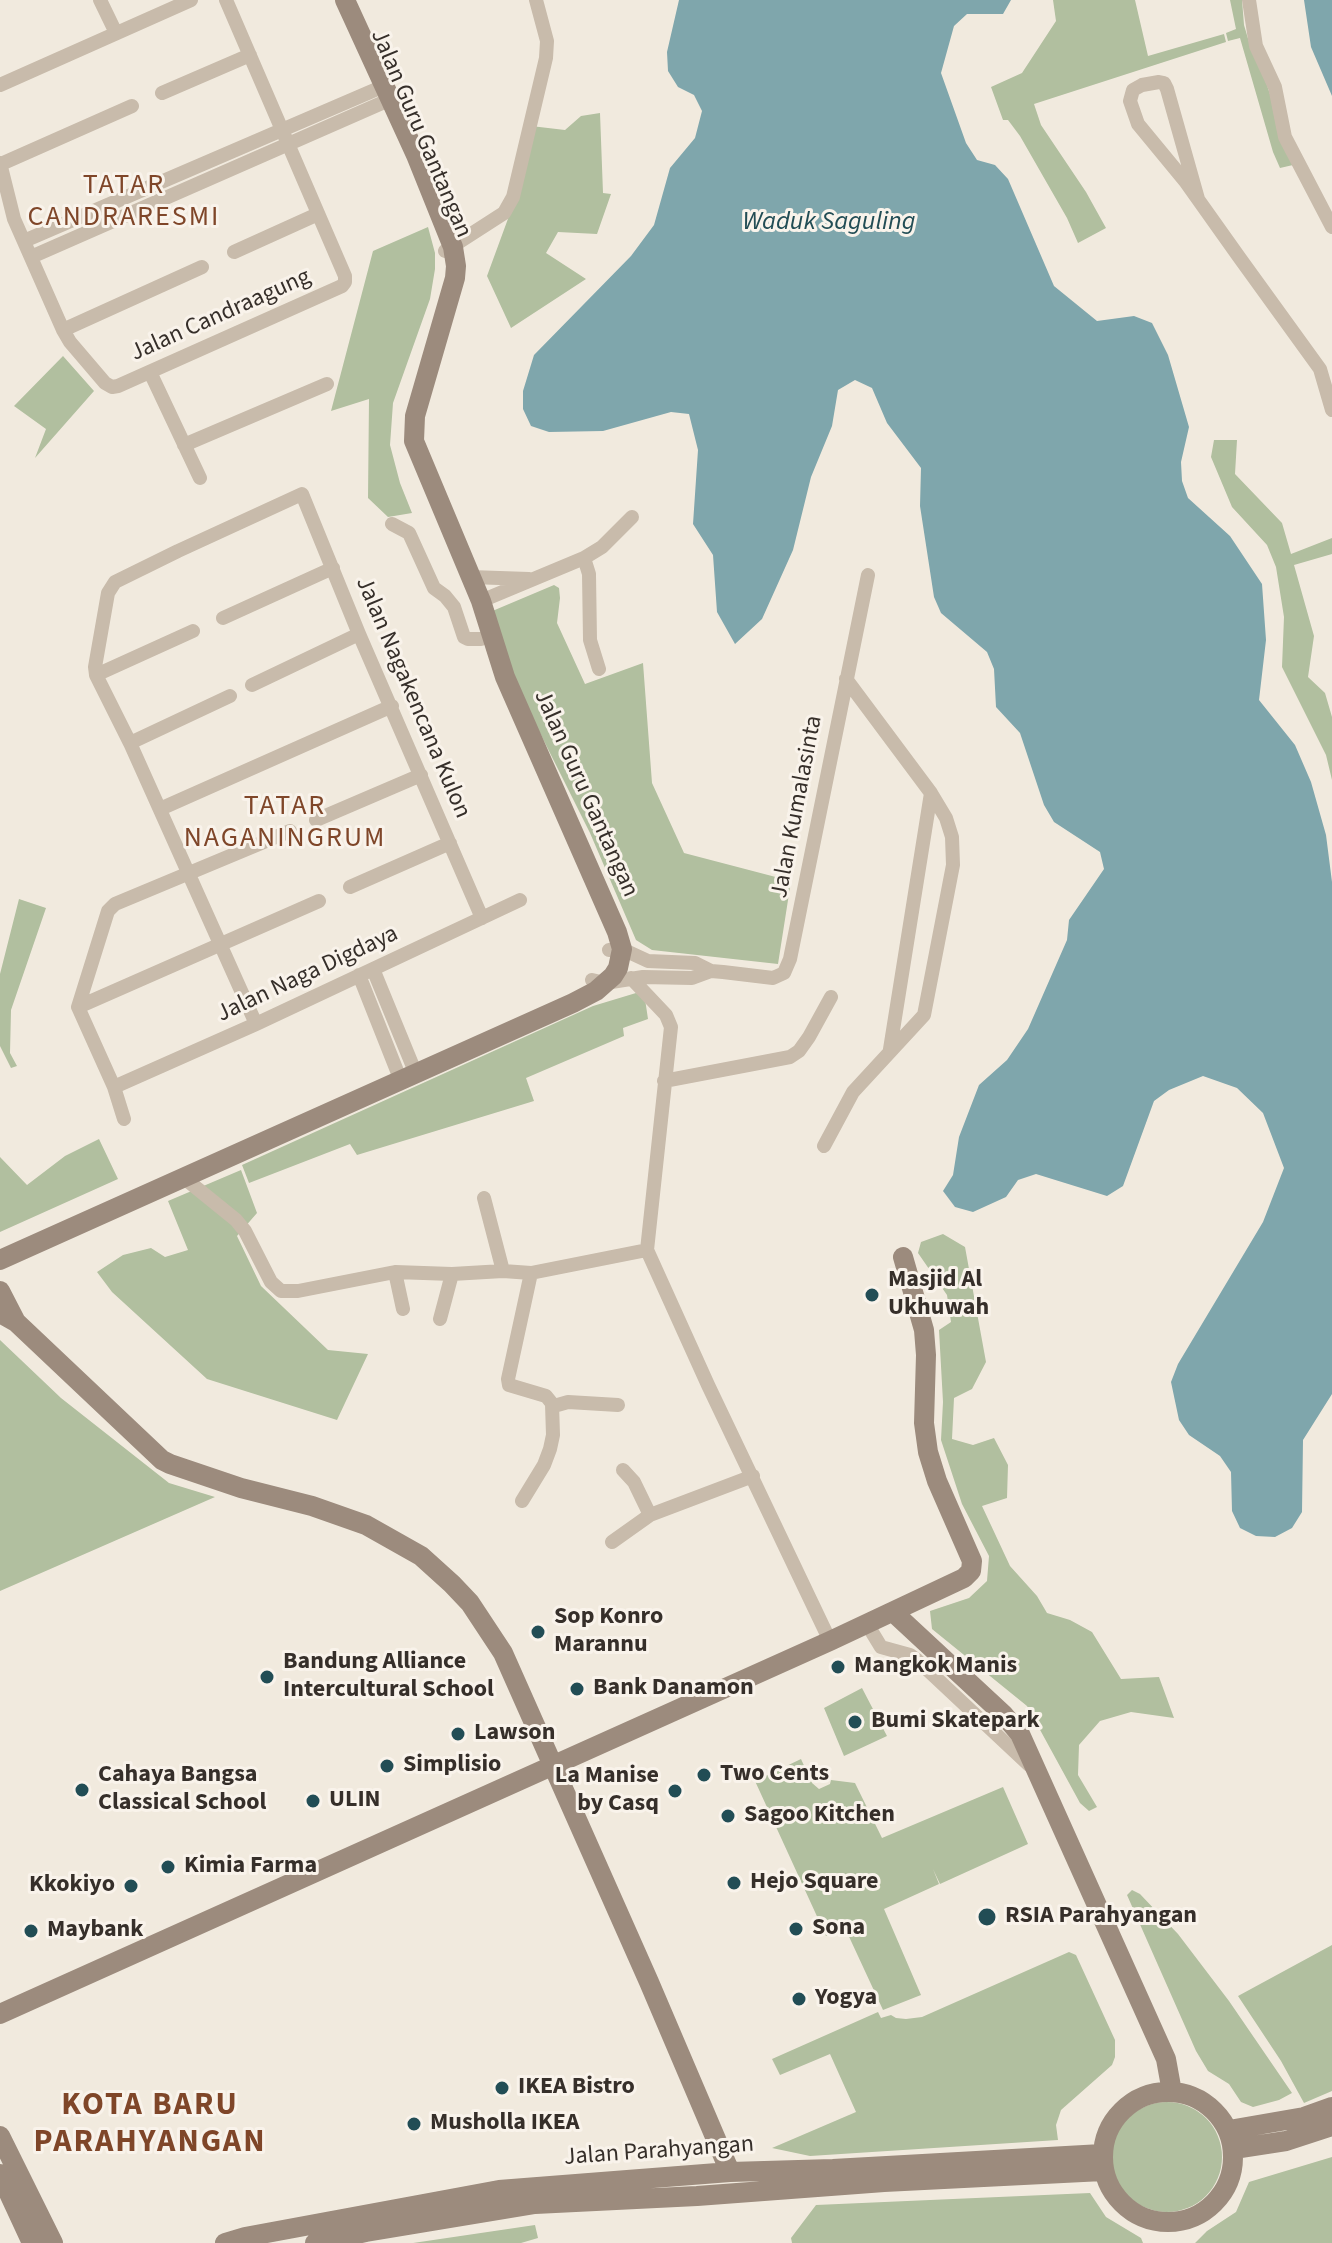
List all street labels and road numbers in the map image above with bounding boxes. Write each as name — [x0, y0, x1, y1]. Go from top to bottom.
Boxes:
street label: Jalan Guru Gantangan — [363, 25, 477, 243]
street label: Jalan Candraagung — [126, 263, 316, 369]
street label: Jalan Nagakencana Kulon — [348, 573, 476, 823]
street label: Jalan Guru Gantangan — [526, 686, 644, 902]
street label: Jalan Kumalasinta — [766, 713, 830, 901]
street label: Jalan Naga Digdaya — [213, 920, 403, 1030]
street label: Jalan Parahyangan — [563, 2131, 755, 2173]

